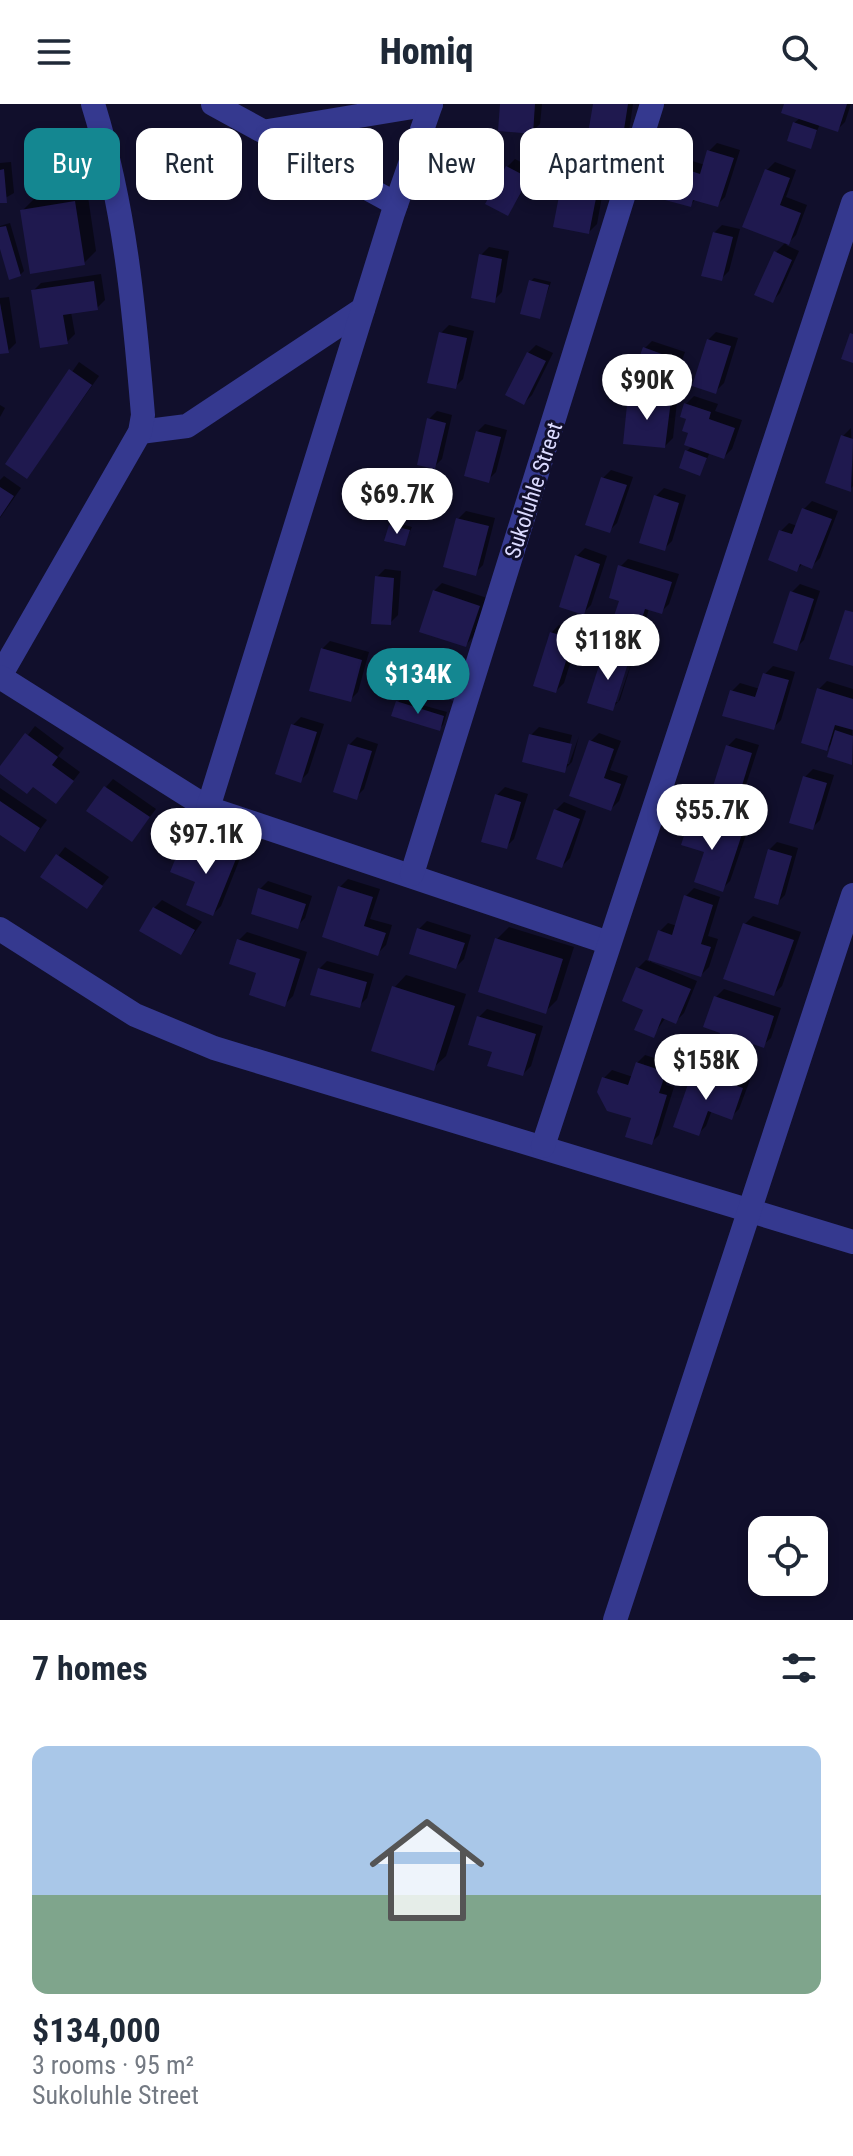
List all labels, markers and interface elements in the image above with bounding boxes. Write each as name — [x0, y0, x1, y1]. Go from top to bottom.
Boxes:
icon: menu — [32, 30, 76, 74]
icon: search — [777, 30, 821, 74]
text: Homiq — [380, 31, 473, 73]
chip: Buy — [24, 128, 120, 200]
chip: Rent — [136, 128, 242, 200]
chip: Filters — [258, 128, 383, 200]
chip: New — [399, 128, 504, 200]
chip: Apartment — [520, 128, 693, 200]
pin: $90K — [600, 354, 694, 422]
text: $90K — [620, 365, 674, 395]
street label: Sukoluhle Street — [500, 419, 567, 561]
pin: $69.7K — [332, 468, 462, 536]
text: $69.7K — [360, 479, 434, 509]
pin: $118K — [552, 614, 664, 682]
text: $118K — [575, 625, 641, 655]
pin: $134K — [362, 648, 474, 716]
text: $134K — [385, 659, 451, 689]
pin: $55.7K — [647, 784, 777, 852]
text: $55.7K — [675, 795, 749, 825]
pin: $97.1K — [141, 808, 271, 876]
text: $97.1K — [169, 819, 243, 849]
pin: $158K — [650, 1034, 762, 1102]
text: $158K — [673, 1045, 739, 1075]
map controls — [748, 1516, 828, 1596]
button: locate — [748, 1516, 828, 1596]
icon: filters — [777, 1646, 821, 1690]
text: 7 homes — [32, 1648, 148, 1688]
icon: home — [355, 1798, 499, 1942]
text: $134,000 — [32, 2010, 161, 2050]
text: 3 rooms · 95 m² — [32, 2050, 194, 2080]
text: Sukoluhle Street — [32, 2080, 199, 2110]

